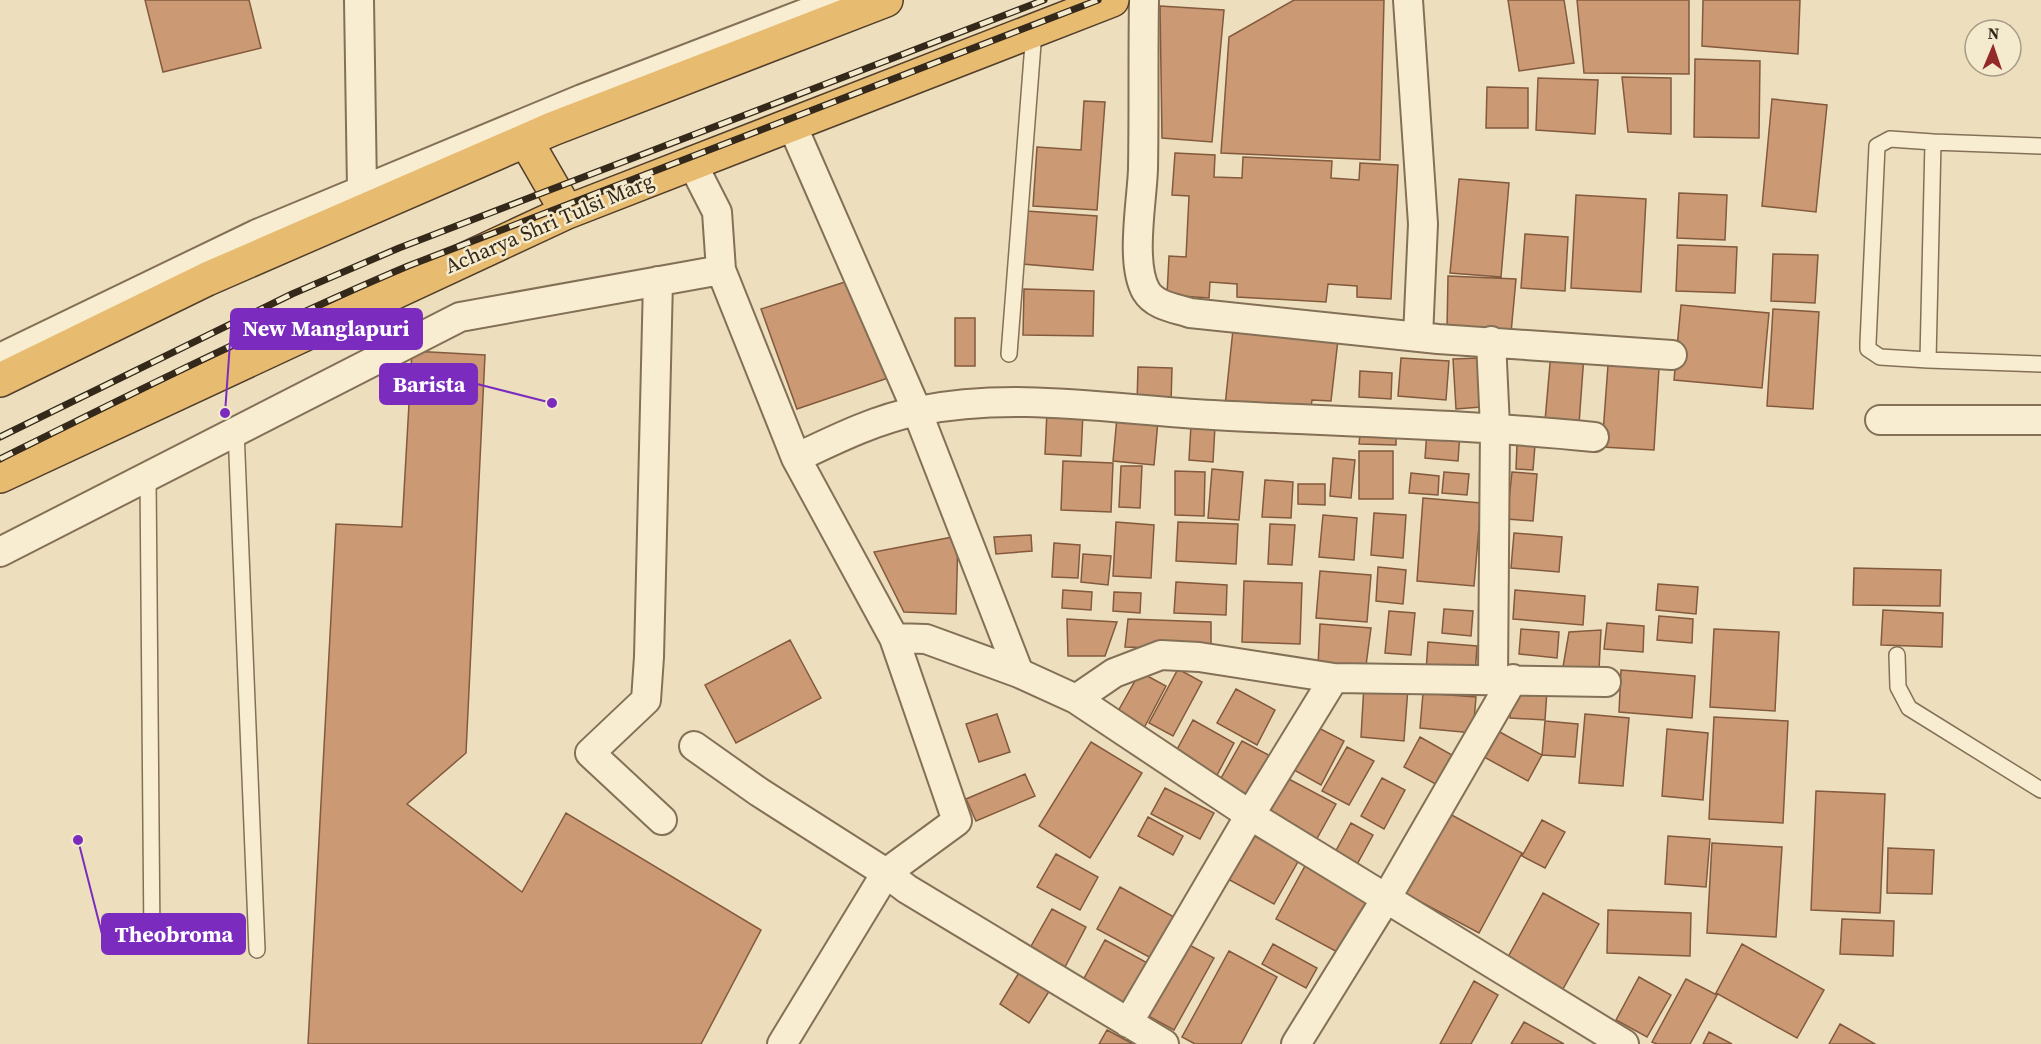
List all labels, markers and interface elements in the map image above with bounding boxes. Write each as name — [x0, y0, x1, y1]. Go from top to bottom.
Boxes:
north arrow — [1963, 18, 2023, 78]
text: N — [1987, 22, 2000, 44]
street label: Acharya Shri Tulsi Marg — [440, 166, 658, 280]
callout: New Manglapuri — [231, 309, 422, 349]
text: New Manglapuri — [242, 313, 410, 343]
callout: Barista — [380, 364, 477, 404]
text: Barista — [393, 369, 466, 399]
callout: Theobroma — [102, 914, 245, 954]
text: Theobroma — [115, 919, 234, 949]

